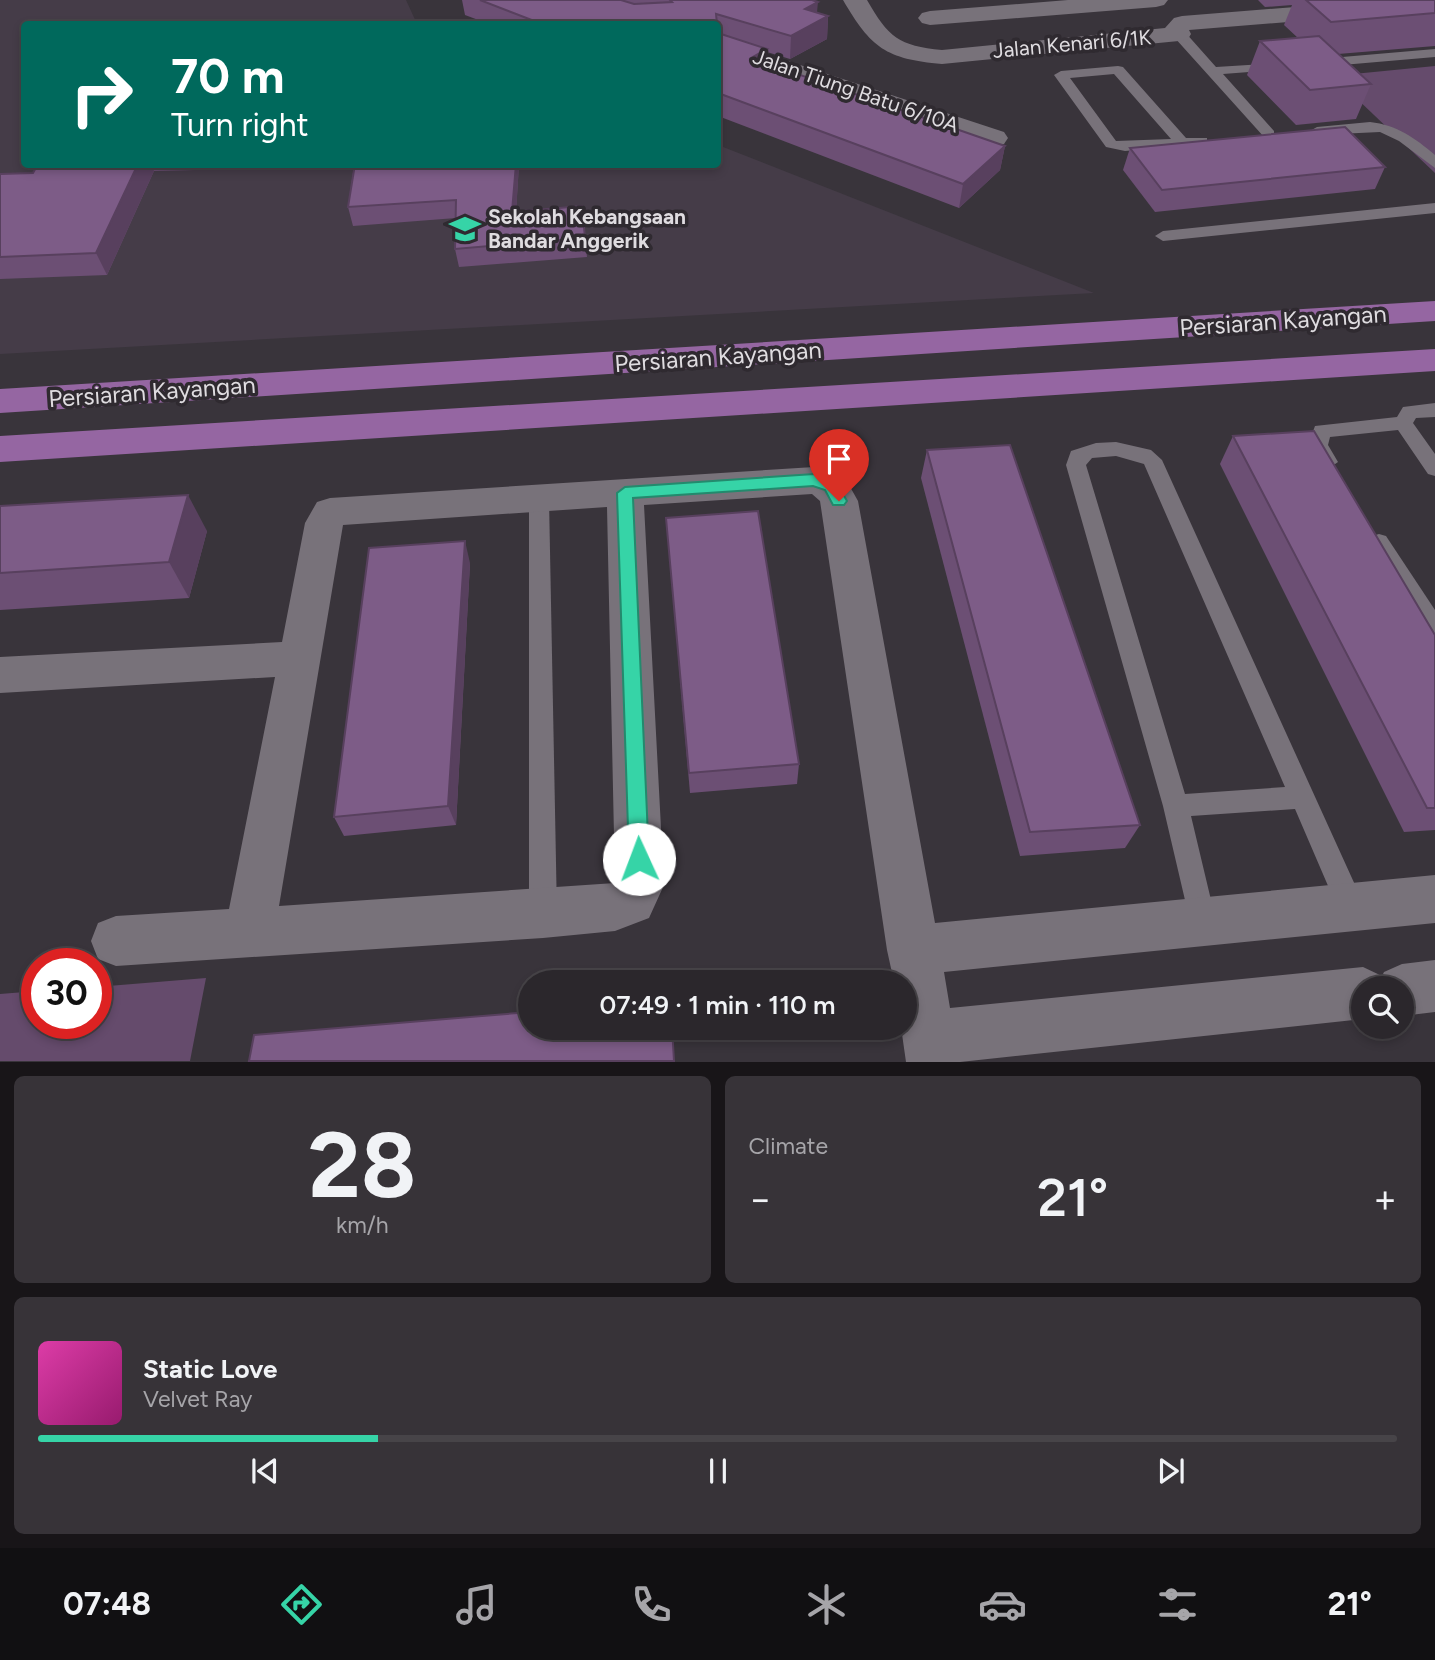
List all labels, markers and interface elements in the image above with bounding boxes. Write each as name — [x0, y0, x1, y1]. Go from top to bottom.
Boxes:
street label: Jalan Kenari 6/1K — [992, 24, 1152, 63]
street label: Jalan Tiung Batu 6/10A — [750, 44, 962, 138]
text: 70 m — [171, 46, 284, 105]
icon: right — [56, 49, 147, 140]
text: Turn right — [171, 106, 309, 144]
place label: Sekolah Kebangsaan Bandar Anggerik — [488, 204, 686, 253]
school or university icon: Sekolah Kebangsaan Bandar Anggerik — [448, 212, 482, 246]
street label: Persiaran Kayangan — [1178, 299, 1388, 342]
street label: Persiaran Kayangan — [613, 335, 823, 378]
street label: Persiaran Kayangan — [47, 370, 257, 413]
pin — [809, 429, 869, 501]
icon: arrive — [820, 440, 858, 478]
position arrow — [602, 822, 676, 896]
speed limit sign: 30 — [21, 948, 112, 1039]
map controls — [1351, 976, 1414, 1039]
button: search — [1351, 976, 1414, 1039]
text: 07:49 · 1 min · 110 m — [599, 989, 836, 1021]
text: 28 — [308, 1111, 416, 1220]
text: Climate — [749, 1132, 828, 1160]
text: 21° — [1037, 1167, 1108, 1229]
text: − — [749, 1176, 772, 1222]
text: + — [1373, 1176, 1397, 1222]
text: km/h — [336, 1211, 389, 1239]
text: Static Love — [143, 1353, 277, 1385]
text: Velvet Ray — [143, 1385, 252, 1413]
icon: previous — [246, 1452, 284, 1490]
icon: pause — [699, 1452, 737, 1490]
icon: next — [1152, 1452, 1190, 1490]
icon: directions — [277, 1580, 326, 1629]
icon: music — [452, 1580, 501, 1629]
icon: phone — [627, 1580, 676, 1629]
icon: climate — [802, 1580, 851, 1629]
icon: car — [978, 1580, 1027, 1629]
icon: filters — [1153, 1580, 1202, 1629]
text: 07:48 — [63, 1585, 151, 1623]
text: 21° — [1328, 1585, 1372, 1623]

